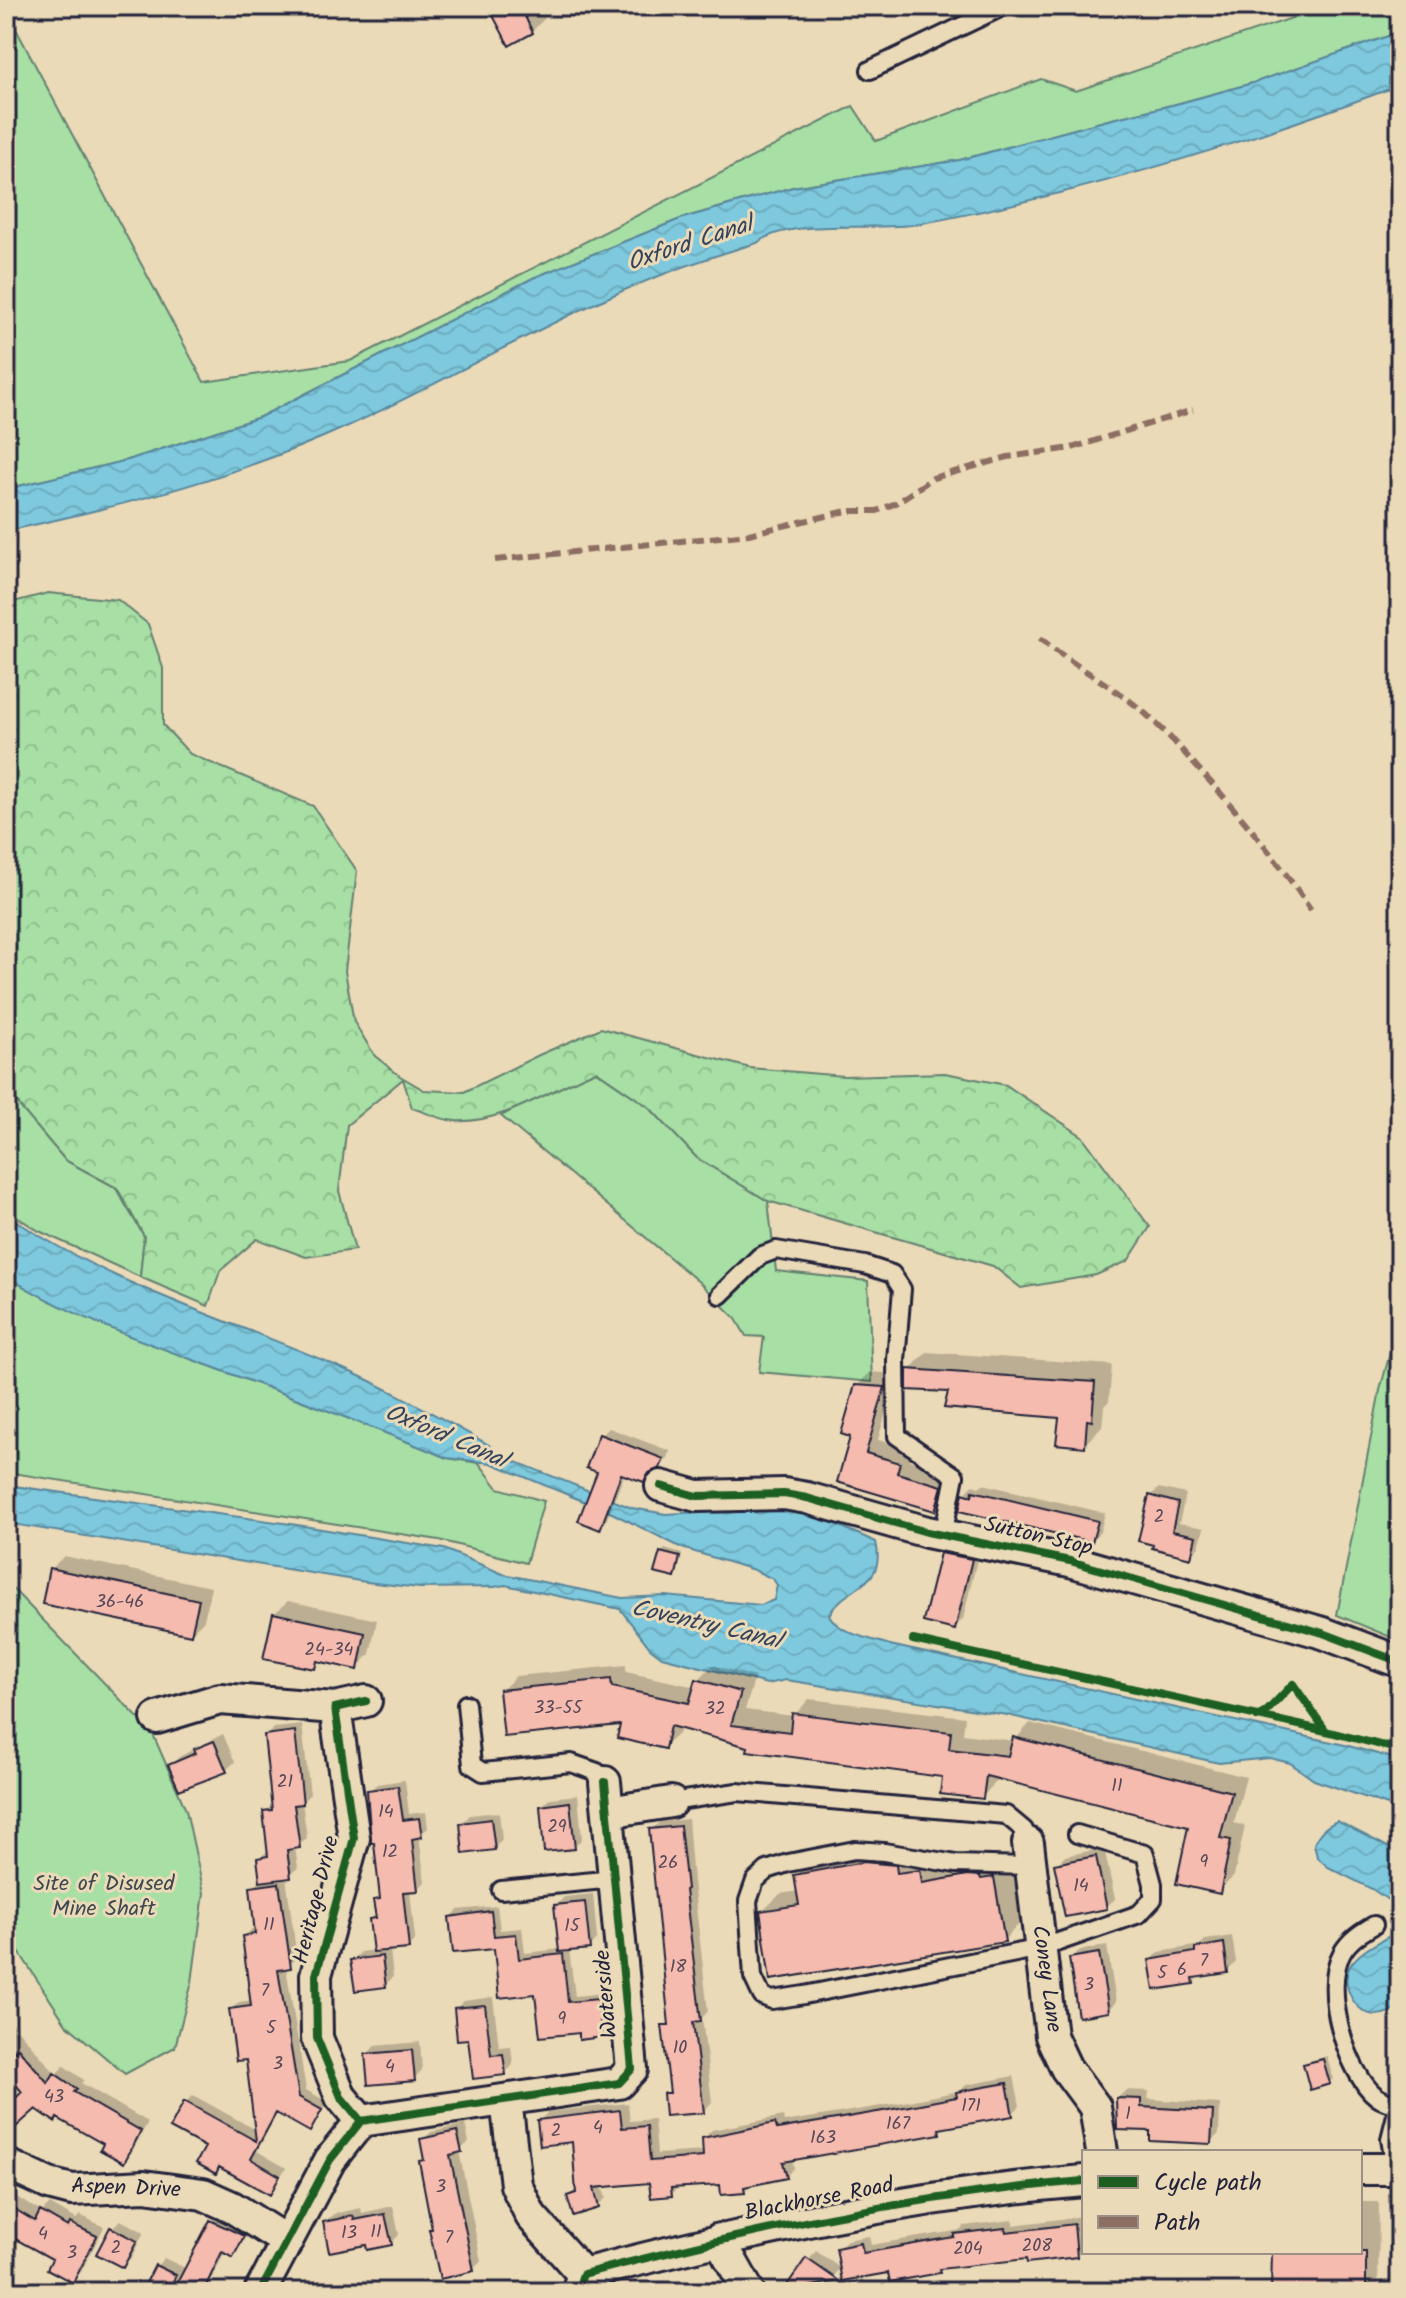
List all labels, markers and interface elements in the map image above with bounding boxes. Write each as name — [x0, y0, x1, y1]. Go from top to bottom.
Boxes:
water label: Oxford Canal — [622, 204, 762, 283]
water label: Oxford Canal — [379, 1394, 517, 1482]
house number: 2 — [1154, 1503, 1164, 1532]
street label: Sutton Stop — [980, 1508, 1096, 1567]
house number: 36-46 — [96, 1588, 144, 1617]
water label: Coventry Canal — [627, 1589, 789, 1662]
house number: 24-34 — [305, 1636, 353, 1665]
house number: 33-55 — [534, 1694, 583, 1723]
house number: 32 — [705, 1695, 725, 1724]
house number: 21 — [277, 1768, 293, 1797]
house number: 11 — [1111, 1772, 1123, 1801]
house number: 14 — [378, 1798, 394, 1827]
house number: 29 — [547, 1813, 567, 1842]
street label: Heritage Drive — [284, 1832, 350, 1968]
house number: 12 — [382, 1838, 398, 1867]
house number: 9 — [1200, 1848, 1209, 1877]
house number: 26 — [658, 1849, 678, 1878]
park label: Site of Disused Mine Shaft — [34, 1867, 175, 1927]
house number: 14 — [1073, 1872, 1089, 1901]
house number: 11 — [263, 1911, 275, 1940]
house number: 15 — [564, 1912, 581, 1941]
street label: Coney Lane — [1021, 1923, 1071, 2035]
house number: 7 — [1200, 1947, 1209, 1976]
street label: Waterside — [586, 1948, 628, 2040]
house number: 18 — [670, 1953, 686, 1982]
house number: 6 — [1177, 1956, 1187, 1985]
house number: 5 — [1157, 1959, 1168, 1988]
house number: 3 — [1084, 1971, 1094, 2000]
house number: 7 — [261, 1977, 270, 2006]
house number: 9 — [558, 2005, 567, 2034]
house number: 5 — [266, 2014, 277, 2043]
house number: 10 — [673, 2034, 687, 2063]
house number: 3 — [273, 2050, 283, 2079]
house number: 4 — [385, 2053, 395, 2082]
house number: 43 — [44, 2083, 64, 2112]
house number: 171 — [961, 2092, 981, 2121]
house number: 1 — [1125, 2100, 1131, 2129]
house number: 167 — [886, 2110, 911, 2139]
house number: 4 — [593, 2114, 603, 2143]
house number: 2 — [551, 2117, 561, 2146]
house number: 163 — [810, 2124, 836, 2153]
legend — [1082, 2150, 1362, 2254]
text: Cycle path — [1154, 2164, 1262, 2203]
street label: Blackhorse Road — [742, 2168, 897, 2232]
street label: Aspen Drive — [71, 2170, 181, 2208]
house number: 3 — [436, 2173, 446, 2202]
text: Path — [1154, 2204, 1200, 2243]
house number: 11 — [370, 2218, 382, 2247]
house number: 13 — [341, 2219, 357, 2248]
house number: 4 — [38, 2220, 48, 2249]
house number: 7 — [445, 2224, 454, 2253]
house number: 208 — [1022, 2232, 1052, 2261]
house number: 2 — [111, 2234, 121, 2263]
house number: 204 — [953, 2235, 983, 2264]
house number: 3 — [67, 2239, 77, 2268]

